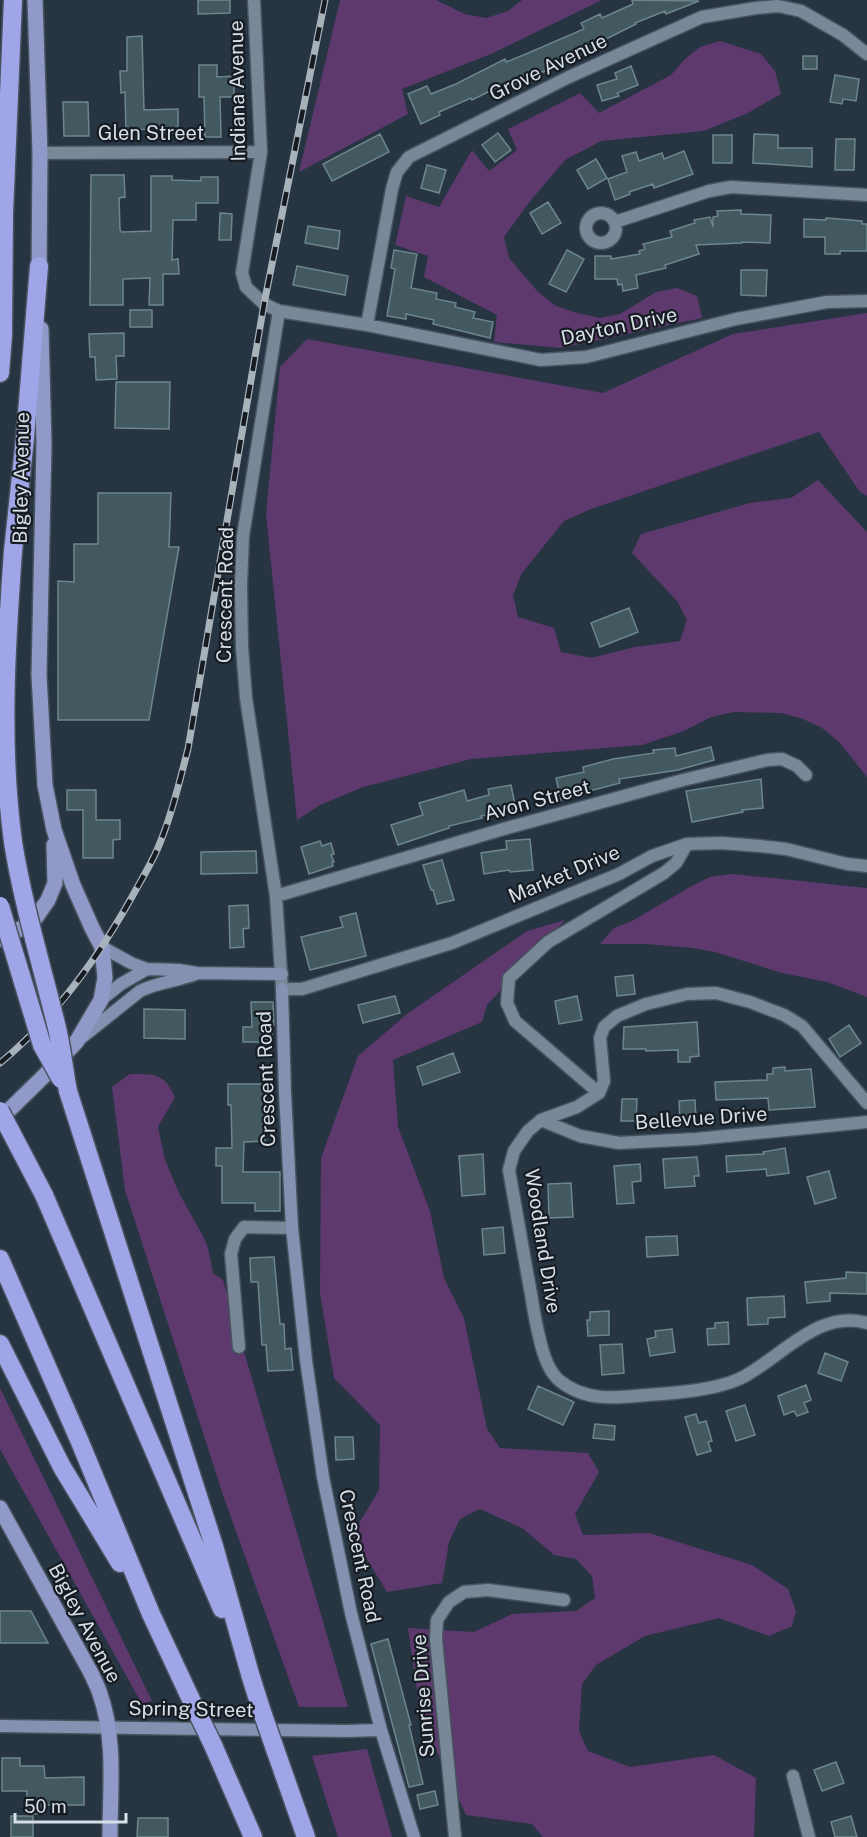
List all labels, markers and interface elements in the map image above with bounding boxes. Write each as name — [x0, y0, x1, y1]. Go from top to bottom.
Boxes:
street label: Indiana Avenue — [224, 20, 250, 162]
street label: Grove Avenue — [485, 28, 611, 106]
street label: Glen Street — [98, 121, 204, 145]
street label: Dayton Drive — [559, 302, 679, 350]
street label: Bigley Avenue — [8, 412, 34, 544]
street label: Crescent Road — [212, 527, 238, 663]
street label: Avon Street — [481, 774, 593, 826]
street label: Market Drive — [505, 840, 623, 908]
street label: Crescent Road — [252, 1011, 280, 1147]
street label: Bellevue Drive — [634, 1101, 768, 1135]
street label: Woodland Drive — [520, 1167, 566, 1315]
street label: Crescent Road — [334, 1487, 386, 1625]
street label: Bigley Avenue — [43, 1559, 127, 1687]
street label: Sunrise Drive — [407, 1634, 439, 1758]
street label: Spring Street — [128, 1696, 254, 1722]
scale bar — [15, 1786, 126, 1824]
text: 50 m — [24, 1796, 67, 1817]

